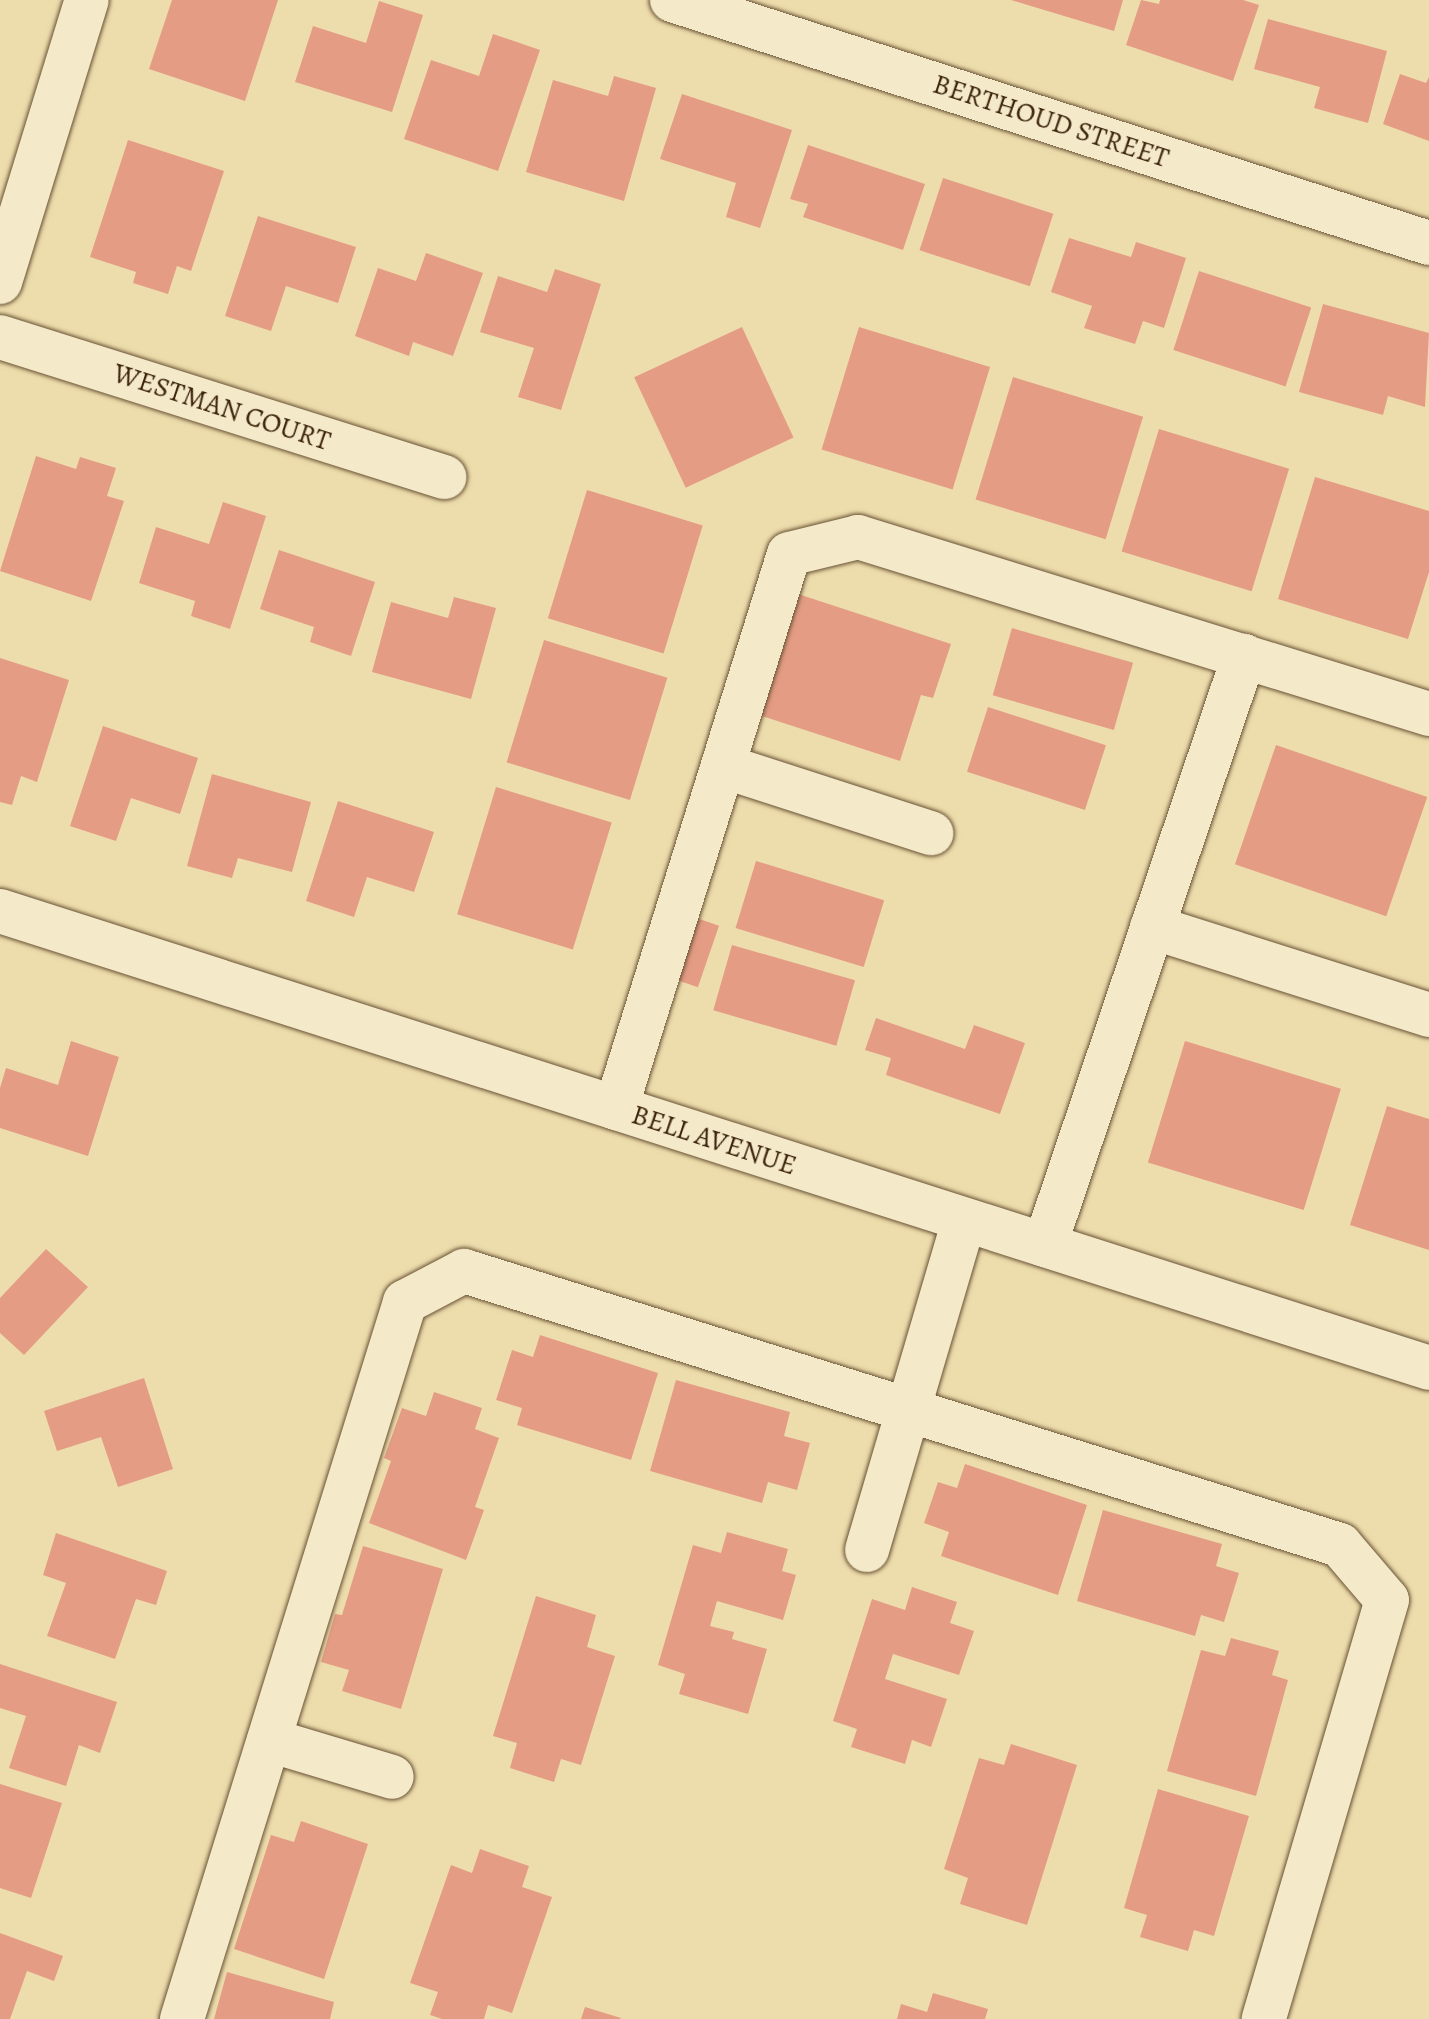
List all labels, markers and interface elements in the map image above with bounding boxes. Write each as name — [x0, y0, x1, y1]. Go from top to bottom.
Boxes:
street label: BERTHOUD STREET — [929, 67, 1173, 175]
street label: WESTMAN COURT — [109, 356, 335, 458]
street label: BELL AVENUE — [627, 1098, 801, 1182]

